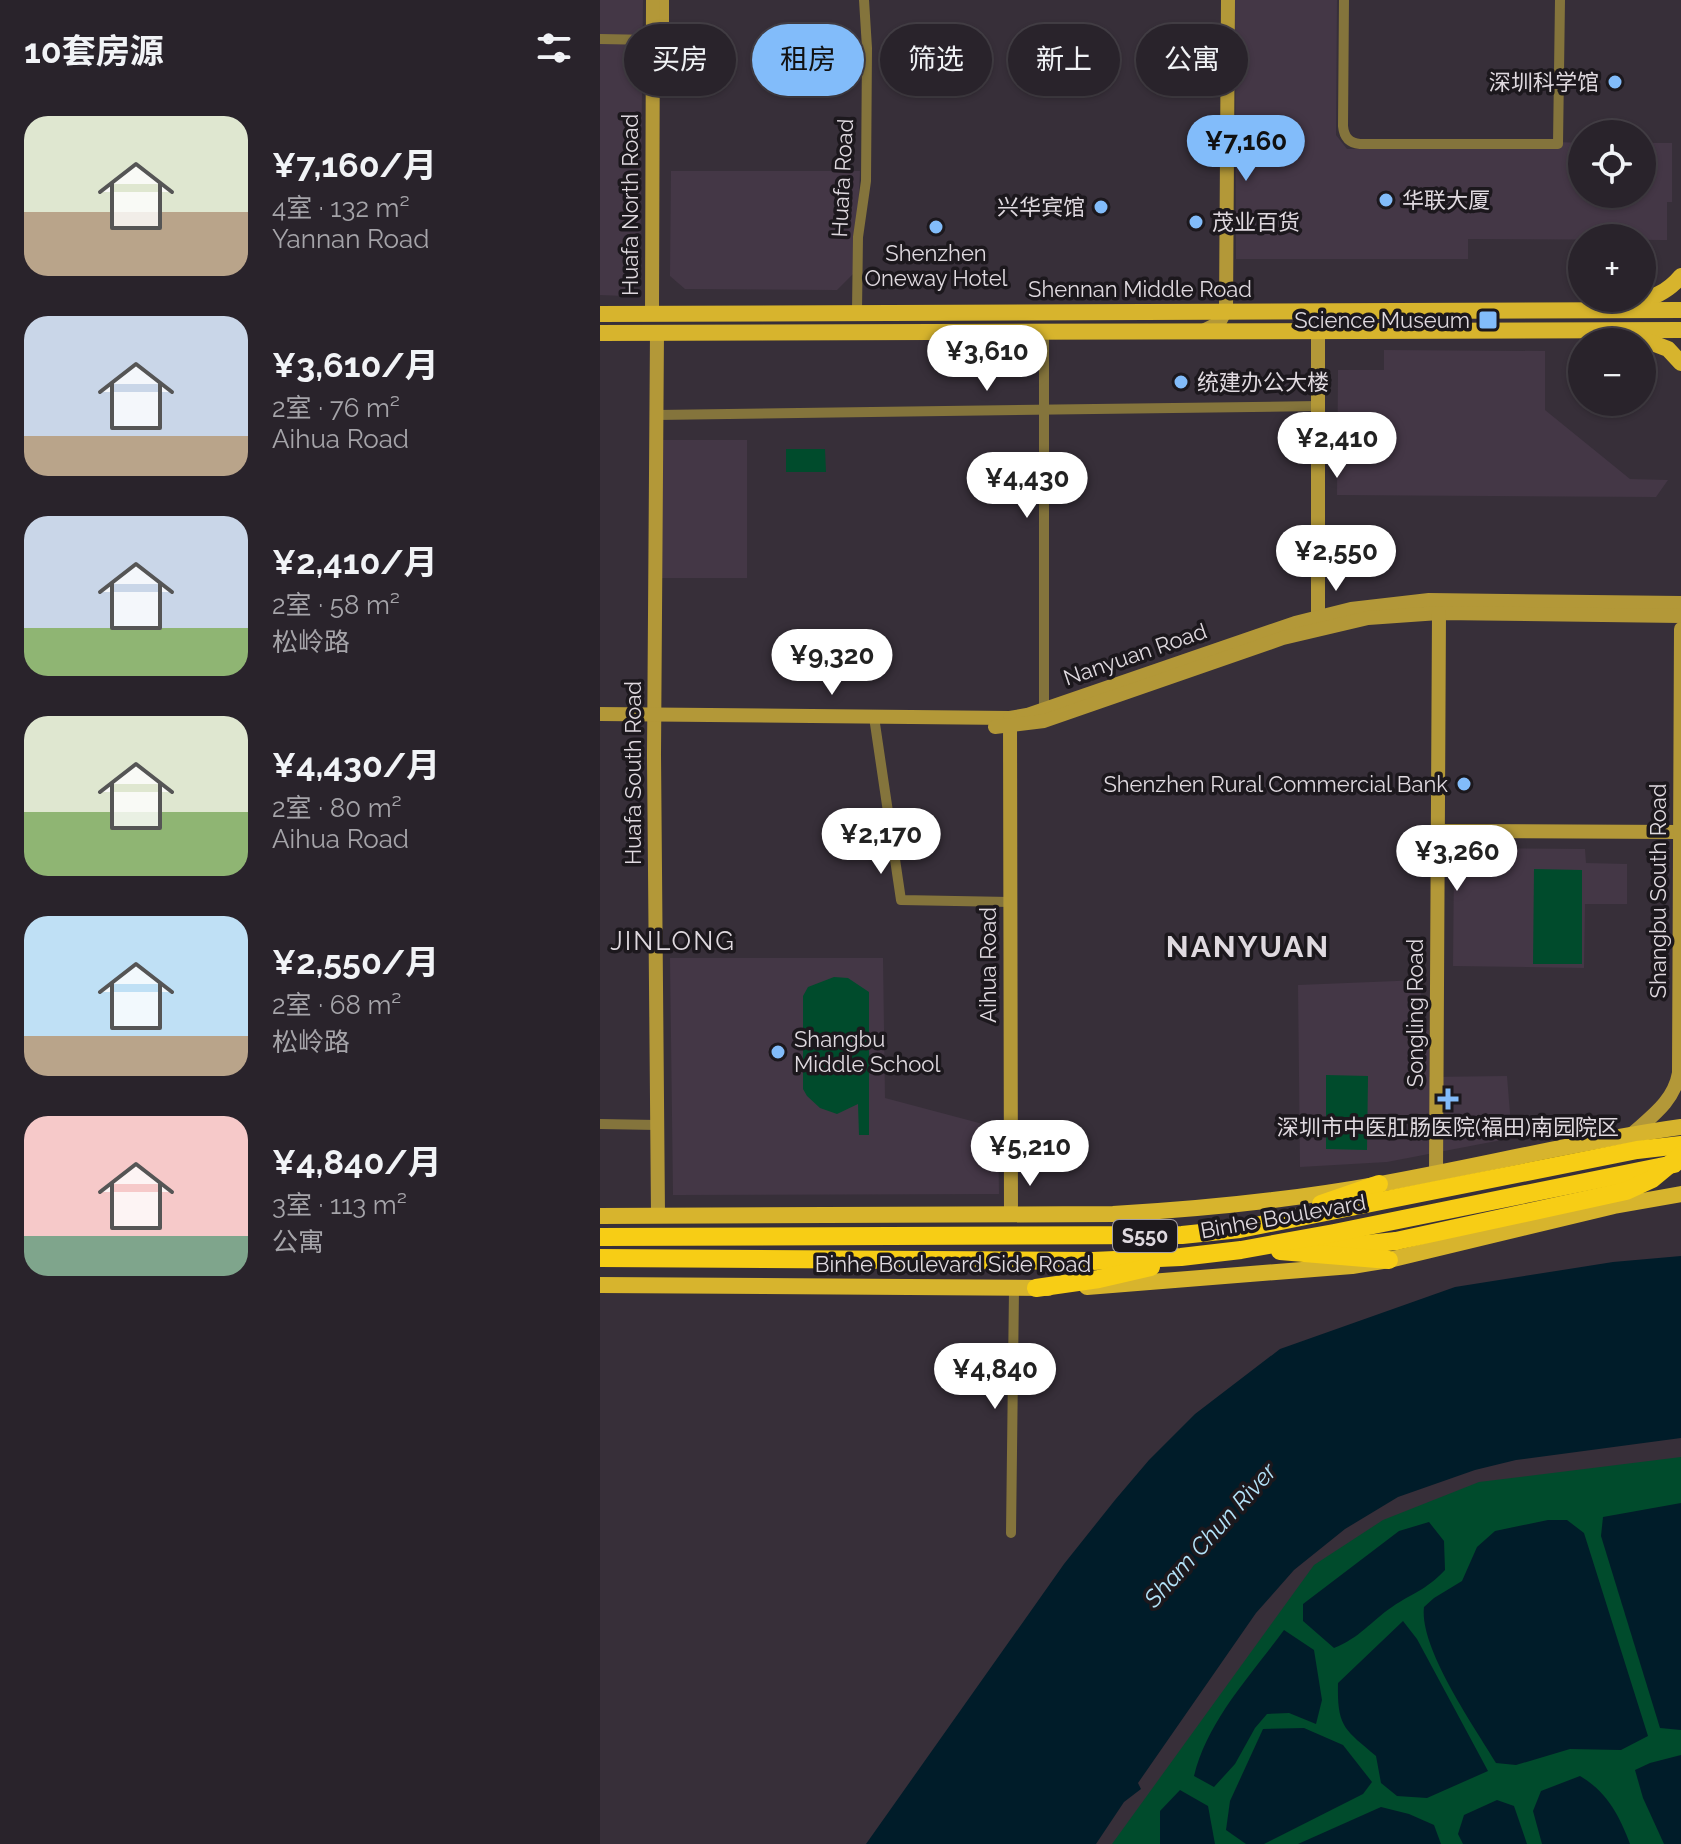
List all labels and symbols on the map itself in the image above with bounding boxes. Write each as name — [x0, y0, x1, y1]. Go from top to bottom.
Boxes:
place label: 深圳科学馆 — [1489, 69, 1599, 95]
marker: 深圳科学馆 — [1606, 73, 1624, 91]
street label: Huafa North Road — [617, 114, 643, 296]
pin: ¥7,160 — [1181, 115, 1311, 183]
street label: Huafa Road — [826, 118, 858, 238]
place label: 华联大厦 — [1402, 187, 1490, 213]
marker: 华联大厦 — [1377, 191, 1395, 209]
place label: 兴华宾馆 — [997, 194, 1085, 220]
marker: 兴华宾馆 — [1092, 198, 1110, 216]
place label: 茂业百货 — [1212, 209, 1300, 235]
marker: 茂业百货 — [1187, 213, 1205, 231]
marker: Shenzhen Oneway Hotel — [927, 218, 945, 236]
place label: Shenzhen Oneway Hotel — [864, 240, 1008, 291]
street label: Shennan Middle Road — [1028, 276, 1252, 302]
place label: Science Museum — [1294, 307, 1470, 333]
marker: Science Museum — [1477, 309, 1499, 331]
pin: ¥3,610 — [922, 325, 1052, 393]
place label: 统建办公大楼 — [1197, 369, 1329, 395]
marker: 统建办公大楼 — [1172, 373, 1190, 391]
pin: ¥2,410 — [1272, 412, 1402, 480]
pin: ¥4,430 — [962, 452, 1092, 520]
pin: ¥2,550 — [1271, 525, 1401, 593]
street label: Nanyuan Road — [1060, 617, 1210, 691]
pin: ¥9,320 — [767, 629, 897, 697]
street label: Huafa South Road — [620, 681, 646, 865]
place label: Shenzhen Rural Commercial Bank — [1103, 771, 1448, 797]
marker: Shenzhen Rural Commercial Bank — [1455, 775, 1473, 793]
street label: Shangbu South Road — [1645, 784, 1671, 998]
pin: ¥2,170 — [816, 808, 946, 876]
pin: ¥3,260 — [1392, 825, 1522, 893]
street label: Aihua Road — [975, 907, 1001, 1023]
district label: JINLONG — [610, 926, 736, 956]
district label: NANYUAN — [1166, 929, 1330, 964]
street label: Songling Road — [1402, 939, 1428, 1087]
place label: Shangbu Middle School — [794, 1026, 940, 1077]
marker: Shangbu Middle School — [769, 1043, 787, 1061]
marker: 深圳市中医肛肠医院(福田)南园院区 — [1437, 1088, 1459, 1110]
place label: 深圳市中医肛肠医院(福田)南园院区 — [1277, 1114, 1619, 1140]
pin: ¥5,210 — [965, 1120, 1095, 1188]
street label: Binhe Boulevard — [1198, 1189, 1368, 1243]
road number: S550 — [1113, 1220, 1177, 1252]
street label: Binhe Boulevard Side Road — [815, 1251, 1091, 1277]
pin: ¥4,840 — [930, 1343, 1060, 1411]
water label: Sham Chun River — [1137, 1456, 1283, 1614]

